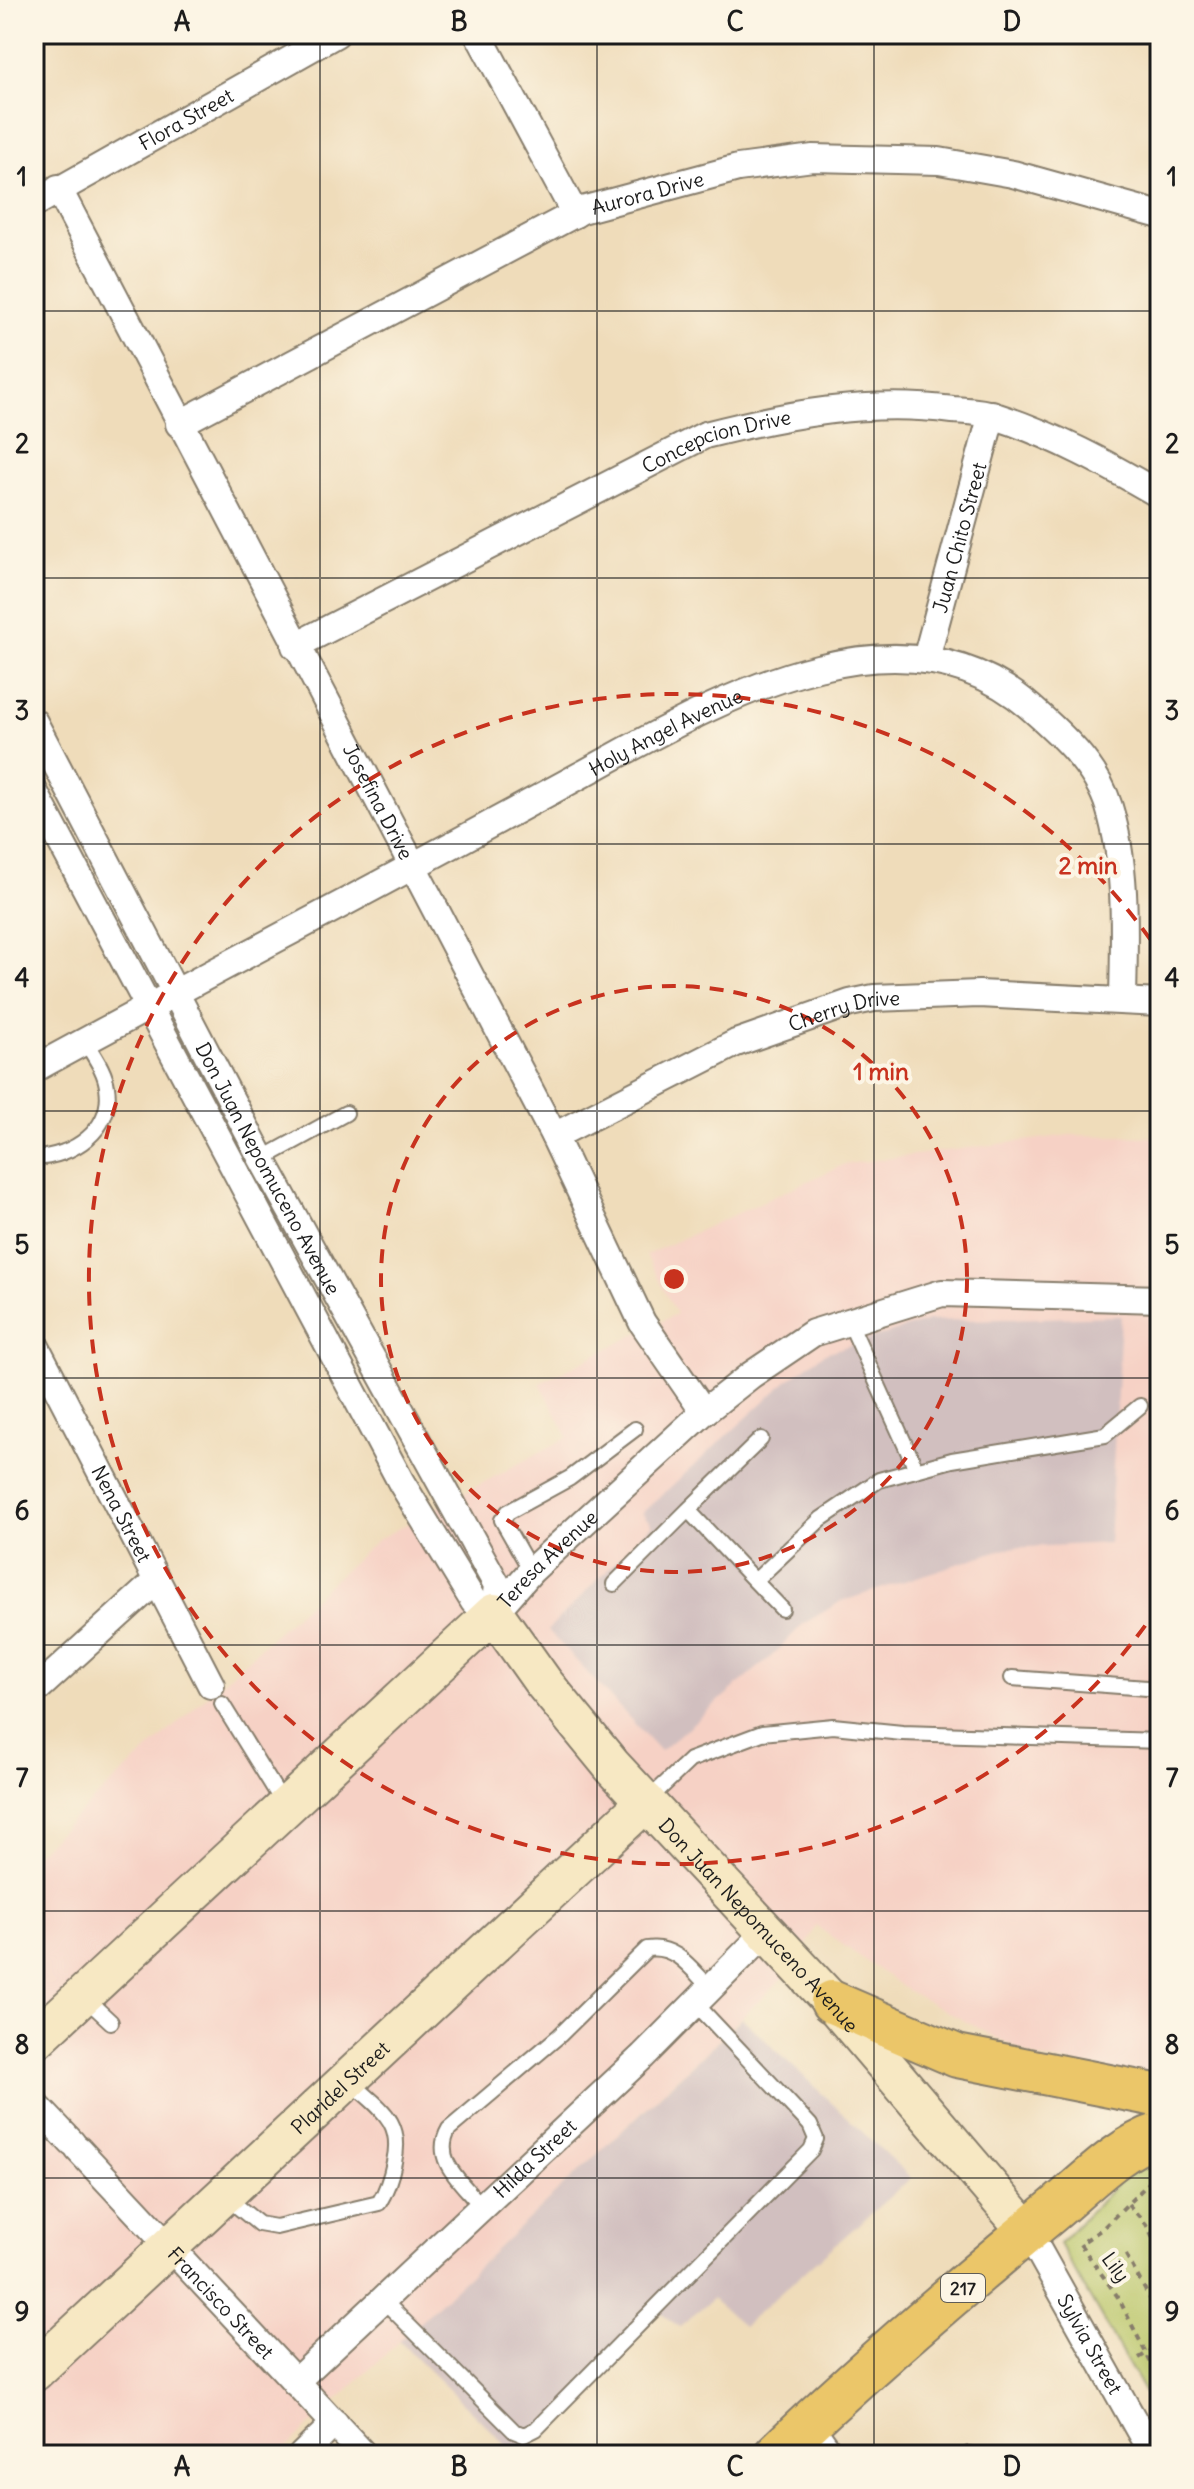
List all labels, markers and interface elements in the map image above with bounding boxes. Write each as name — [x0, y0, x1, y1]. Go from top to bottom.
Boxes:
text: A — [174, 5, 191, 38]
text: B — [450, 5, 468, 38]
text: C — [726, 5, 744, 38]
text: D — [1003, 5, 1021, 38]
street label: Flora Street — [134, 82, 238, 155]
text: 1 — [17, 160, 27, 193]
text: 1 — [1167, 160, 1177, 193]
street label: Aurora Drive — [588, 165, 706, 219]
street label: Concepcion Drive — [637, 404, 793, 478]
text: 2 — [15, 427, 29, 460]
text: 2 — [1165, 427, 1179, 460]
street label: Juan Chito Street — [927, 459, 991, 615]
street label: Holy Angel Avenue — [584, 682, 746, 781]
text: 3 — [15, 694, 29, 727]
text: 3 — [1165, 694, 1179, 727]
street label: Josefina Drive — [338, 739, 419, 863]
text: 2 min — [1058, 850, 1118, 880]
text: 4 — [14, 961, 30, 994]
text: 4 — [1164, 961, 1180, 994]
street label: Cherry Drive — [785, 985, 900, 1036]
street label: Don Juan Nepomuceno Avenue — [191, 1038, 347, 1299]
text: 1 min — [853, 1056, 909, 1086]
text: 5 — [15, 1228, 30, 1261]
text: 5 — [1165, 1228, 1180, 1261]
centre of rings — [660, 1265, 688, 1293]
street label: Nena Street — [87, 1461, 158, 1566]
text: 6 — [14, 1494, 30, 1527]
text: 6 — [1164, 1494, 1180, 1527]
street label: Teresa Avenue — [492, 1504, 602, 1613]
text: 7 — [16, 1761, 29, 1794]
text: 7 — [1166, 1761, 1179, 1794]
street label: Don Juan Nepomuceno Avenue — [654, 1812, 864, 2037]
text: 8 — [15, 2028, 29, 2061]
text: 8 — [1165, 2028, 1179, 2061]
street label: Plaridel Street — [285, 2035, 395, 2139]
street label: Hilda Street — [488, 2113, 581, 2203]
street label: Francisco Street — [163, 2241, 280, 2364]
street label: Lily — [1097, 2247, 1135, 2287]
road number: 217 — [941, 2274, 985, 2302]
street label: Sylvia Street — [1053, 2289, 1129, 2398]
text: 9 — [15, 2295, 29, 2328]
text: 9 — [1165, 2295, 1179, 2328]
text: A — [174, 2450, 191, 2483]
text: B — [450, 2450, 468, 2483]
text: C — [726, 2450, 744, 2483]
text: D — [1003, 2450, 1021, 2483]

